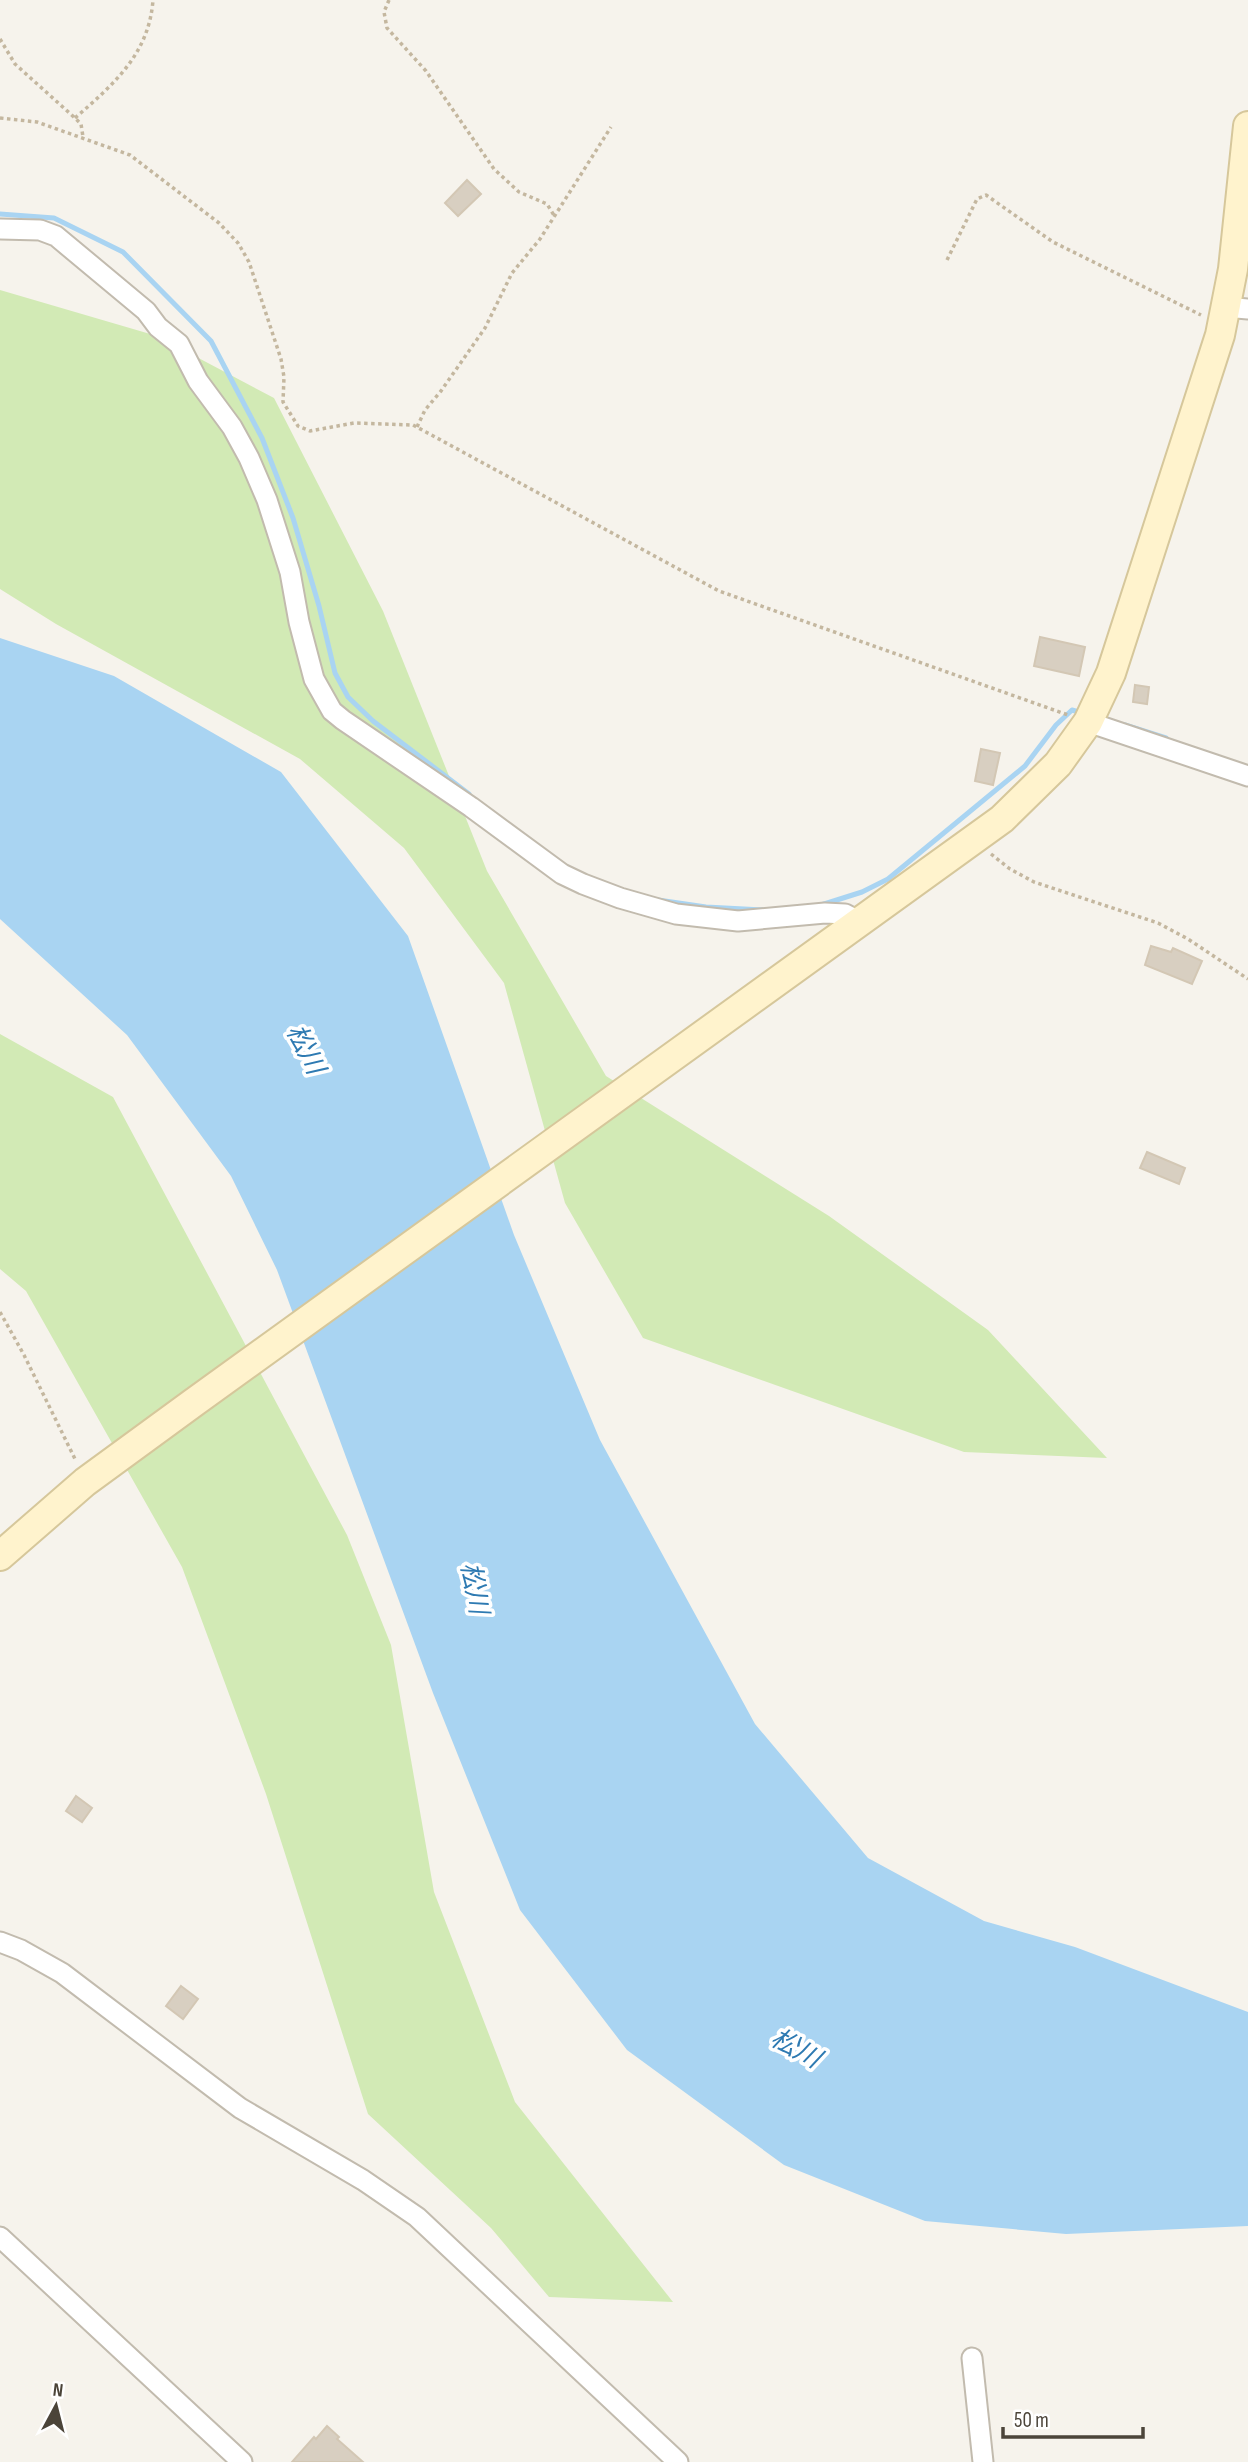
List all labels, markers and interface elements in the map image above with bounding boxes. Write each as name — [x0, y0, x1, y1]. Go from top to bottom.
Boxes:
water label: 松川 — [279, 1019, 332, 1083]
water label: 松川 — [453, 1560, 494, 1620]
water label: 松川 — [765, 2023, 828, 2077]
north arrow — [21, 2371, 91, 2441]
text: N — [51, 2379, 64, 2403]
scale bar — [1003, 2396, 1143, 2440]
text: 50 m — [1014, 2408, 1049, 2433]

